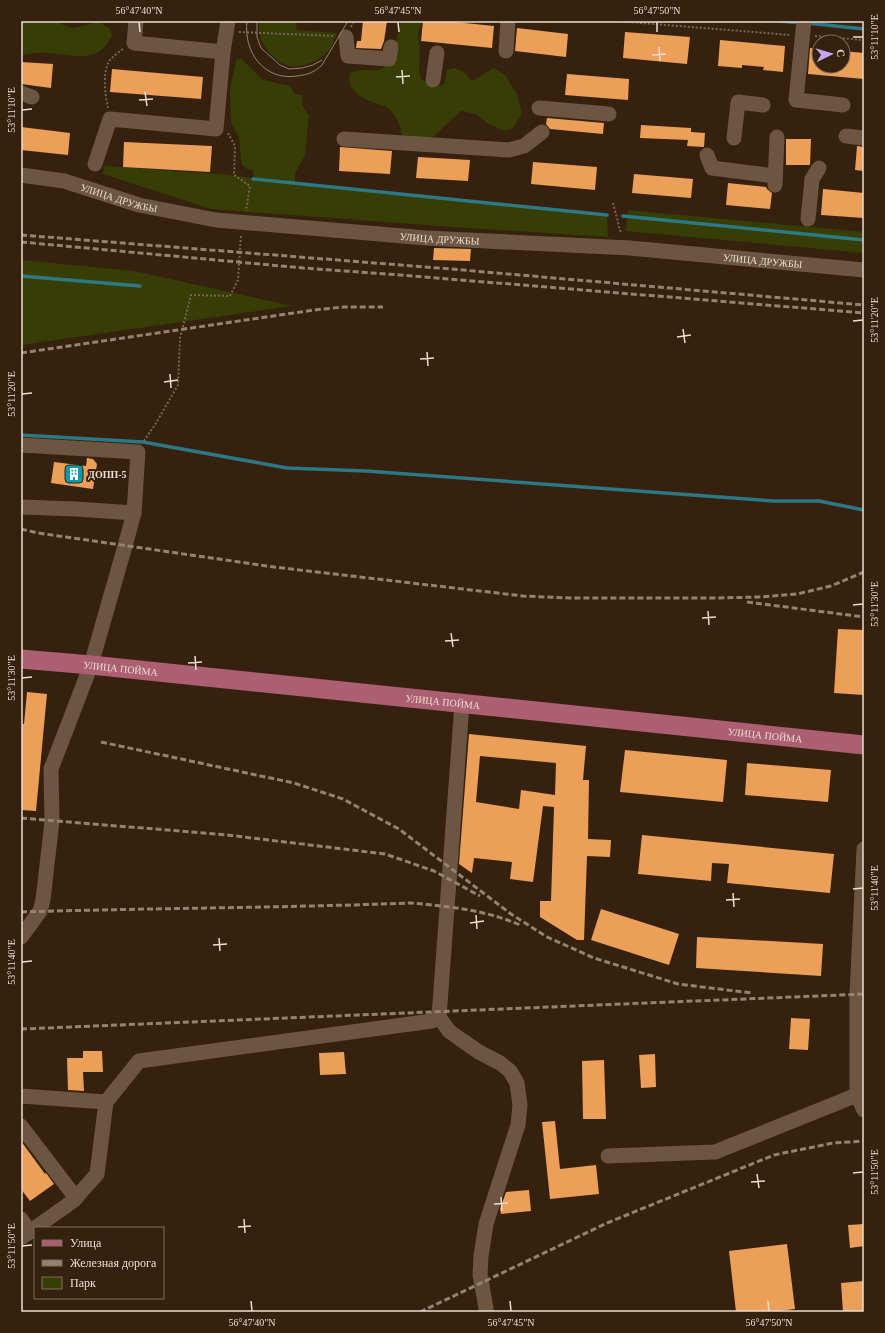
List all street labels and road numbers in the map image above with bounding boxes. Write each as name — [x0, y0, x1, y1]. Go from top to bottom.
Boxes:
street label: УЛИЦА ДРУЖБЫ — [79, 182, 159, 215]
street label: УЛИЦА ДРУЖБЫ — [399, 231, 480, 247]
street label: УЛИЦА ДРУЖБЫ — [723, 252, 803, 270]
street label: УЛИЦА ПОЙМА — [83, 659, 159, 678]
street label: УЛИЦА ПОЙМА — [405, 693, 481, 711]
street label: УЛИЦА ПОЙМА — [727, 726, 804, 745]

